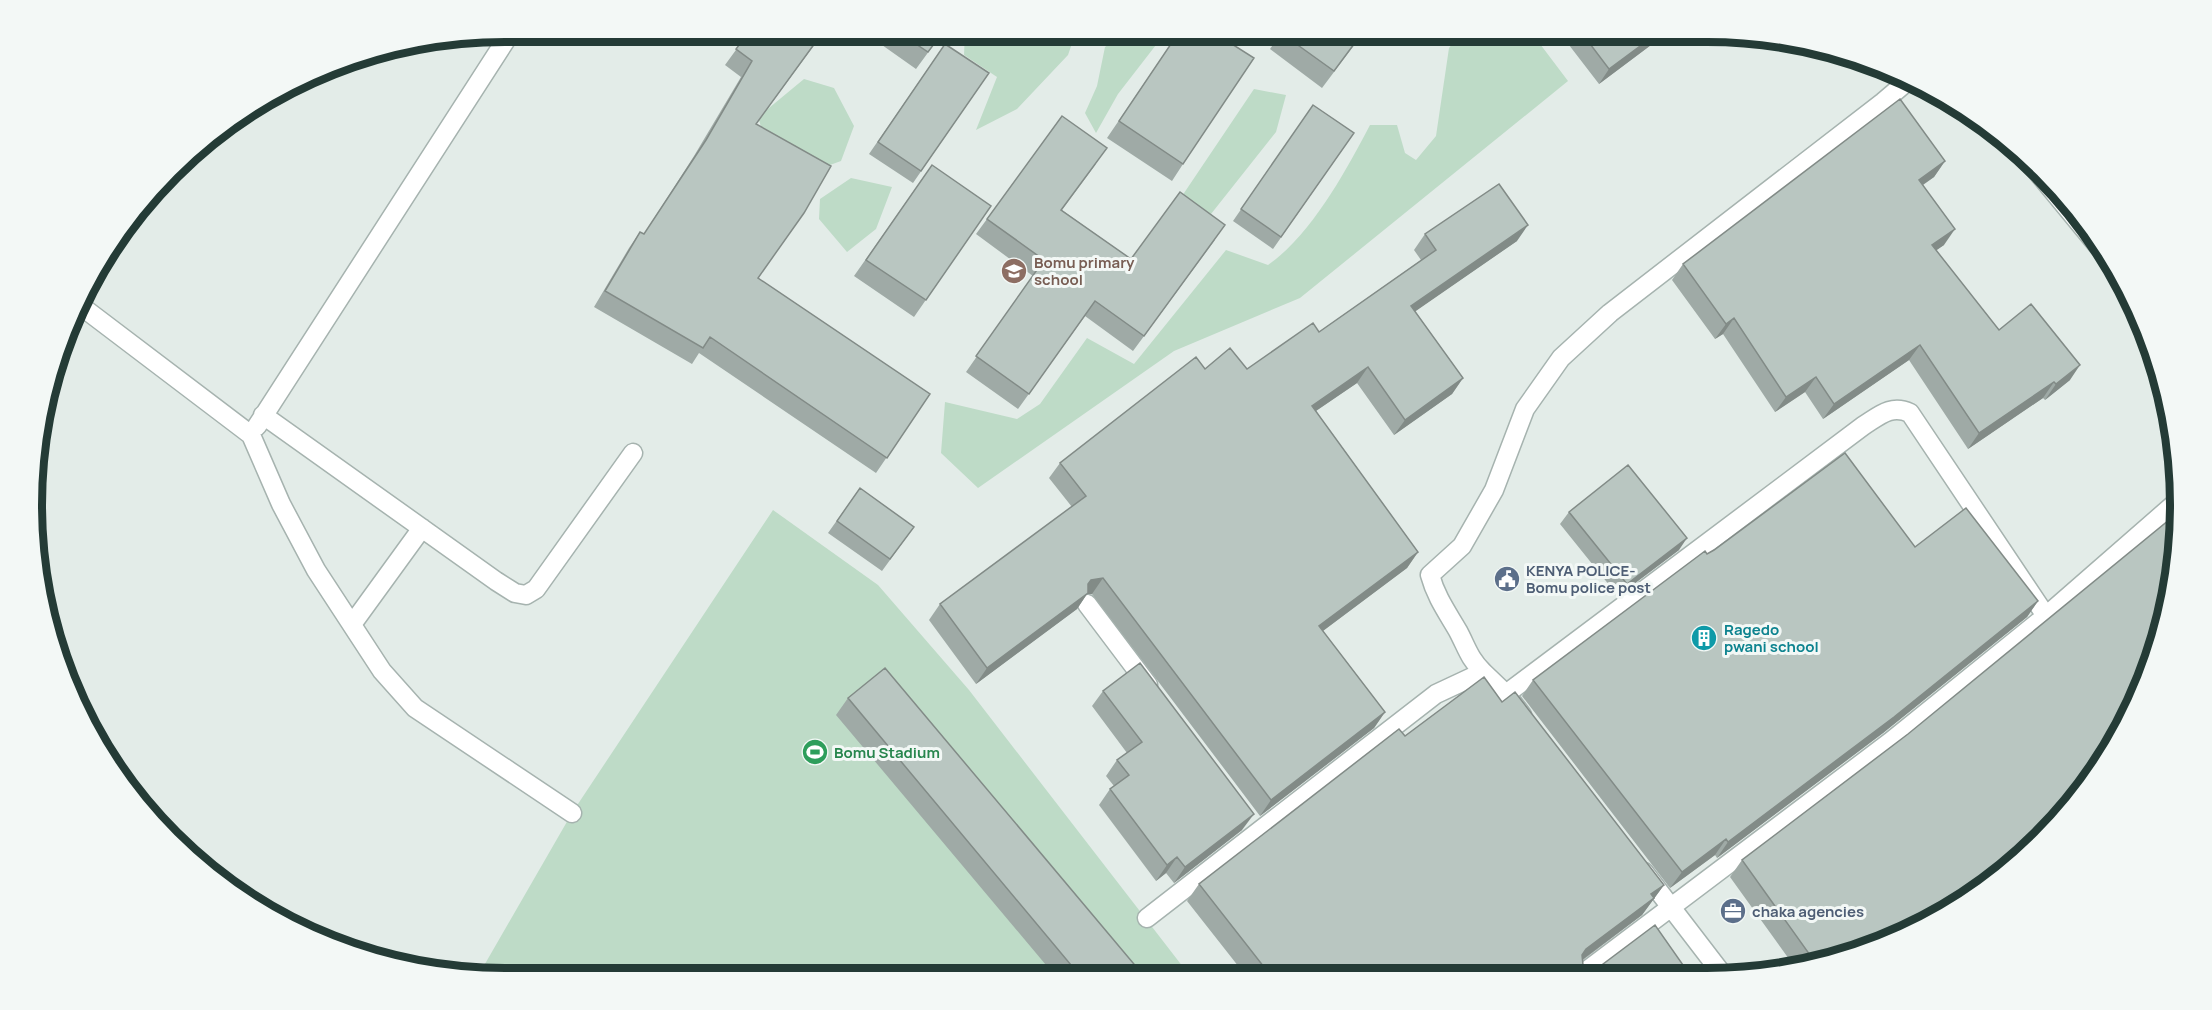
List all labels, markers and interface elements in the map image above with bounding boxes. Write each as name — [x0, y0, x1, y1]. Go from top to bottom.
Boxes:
place label: Bomu primary school — [1034, 252, 1135, 290]
school or university icon: Bomu primary school — [999, 256, 1029, 286]
place label: KENYA POLICE- Bomu police post — [1526, 560, 1651, 598]
public building icon: KENYA POLICE- Bomu police post — [1492, 564, 1522, 594]
place label: Ragedo pwani school — [1724, 619, 1819, 657]
building icon: Ragedo pwani school — [1689, 623, 1719, 653]
sports icon: Bomu Stadium — [800, 737, 830, 767]
place label: Bomu Stadium — [834, 742, 940, 763]
office icon: chaka agencies — [1718, 896, 1748, 926]
place label: chaka agencies — [1752, 901, 1864, 922]

